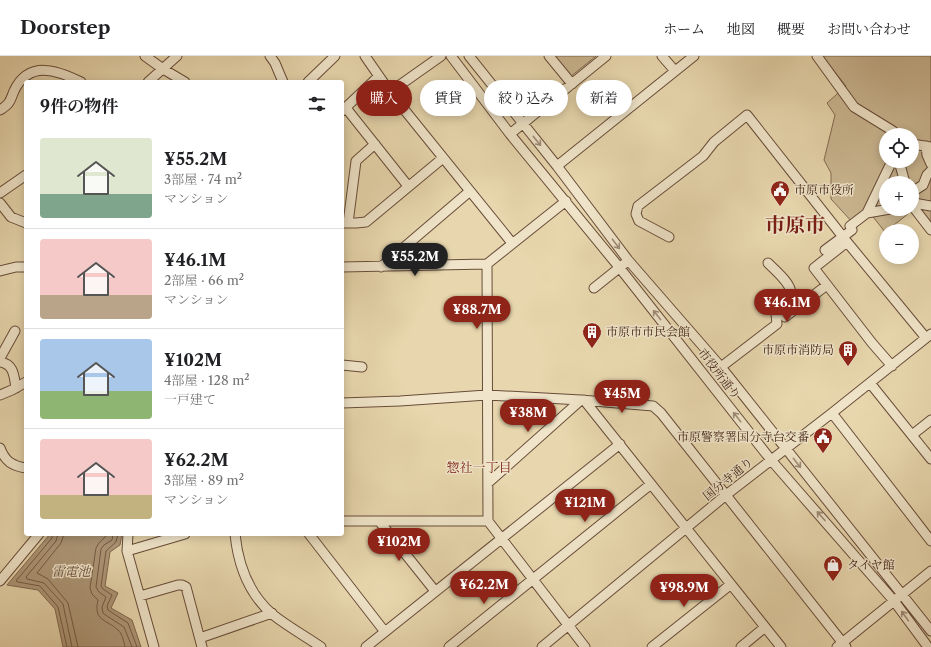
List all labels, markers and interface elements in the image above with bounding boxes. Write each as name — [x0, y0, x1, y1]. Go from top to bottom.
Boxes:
text: Doorstep — [20, 16, 110, 39]
text: ホーム — [663, 20, 705, 38]
text: 地図 — [727, 20, 755, 38]
text: 概要 — [777, 20, 805, 38]
text: お問い合わせ — [827, 20, 911, 38]
chip: 購入 — [356, 80, 412, 116]
chip: 賃貸 — [420, 80, 476, 116]
chip: 絞り込み — [484, 80, 568, 116]
chip: 新着 — [576, 80, 632, 116]
icon: filters — [306, 93, 328, 115]
text: 9件の物件 — [40, 96, 118, 116]
map controls — [879, 128, 919, 264]
button: locate — [879, 128, 919, 168]
one-way arrow — [532, 136, 541, 147]
text: ¥55.2M — [164, 149, 227, 169]
icon: home — [72, 154, 120, 202]
text: 3部屋 · 74 m² — [164, 171, 242, 187]
button: + — [879, 176, 919, 216]
public building icon: 市原市役所 — [769, 179, 791, 207]
place label: 市原市役所 — [794, 182, 854, 197]
text: マンション — [164, 190, 228, 206]
district label: 市原市 — [765, 213, 825, 237]
button: − — [879, 224, 919, 264]
one-way arrow — [612, 239, 620, 250]
pin: ¥55.2M — [382, 243, 448, 277]
text: ¥55.2M — [391, 248, 439, 264]
text: ¥46.1M — [164, 250, 226, 270]
icon: home — [72, 255, 120, 303]
text: 2部屋 · 66 m² — [164, 272, 244, 288]
pin: ¥46.1M — [754, 289, 820, 323]
text: マンション — [164, 291, 228, 307]
text: ¥46.1M — [763, 294, 811, 310]
pin: ¥88.7M — [444, 296, 510, 330]
text: ¥88.7M — [453, 301, 501, 317]
one-way arrow — [653, 309, 661, 320]
building icon: 市原市市民会館 — [581, 321, 603, 349]
place label: 市原市市民会館 — [606, 324, 690, 339]
building icon: 市原市消防局 — [837, 339, 859, 367]
place label: 市原市消防局 — [762, 342, 834, 357]
street label: 市役所通り — [695, 345, 744, 402]
text: ¥102M — [164, 350, 222, 370]
icon: home — [72, 355, 120, 403]
text: 4部屋 · 128 m² — [164, 372, 250, 388]
pin: ¥45M — [598, 380, 646, 414]
text: ¥45M — [603, 385, 641, 401]
text: 一戸建て — [164, 391, 216, 407]
pin: ¥38M — [504, 399, 552, 433]
text: ¥38M — [509, 404, 547, 420]
one-way arrow — [733, 411, 742, 422]
public building icon: 市原警察署国分寺台交番 — [812, 426, 834, 454]
place label: 市原警察署国分寺台交番 — [677, 429, 809, 444]
text: ¥62.2M — [164, 450, 229, 470]
street label: 国分寺通り — [700, 454, 756, 503]
icon: home — [72, 455, 120, 503]
one-way arrow — [793, 457, 802, 468]
district label: 惣社一丁目 — [446, 459, 512, 475]
text: 3部屋 · 89 m² — [164, 472, 244, 488]
pin: ¥121M — [557, 489, 613, 523]
text: マンション — [164, 491, 228, 507]
text: ¥121M — [564, 494, 606, 510]
one-way arrow — [816, 511, 825, 522]
pin: ¥102M — [371, 528, 427, 562]
text: ¥102M — [377, 533, 421, 549]
shop icon: タイヤ館 — [822, 554, 844, 582]
place label: タイヤ館 — [847, 557, 895, 572]
water label: 雷電池 — [51, 563, 92, 579]
pin: ¥62.2M — [451, 571, 517, 605]
pin: ¥98.9M — [651, 574, 717, 608]
text: ¥62.2M — [459, 576, 509, 592]
text: ¥98.9M — [659, 579, 709, 595]
one-way arrow — [900, 610, 909, 621]

